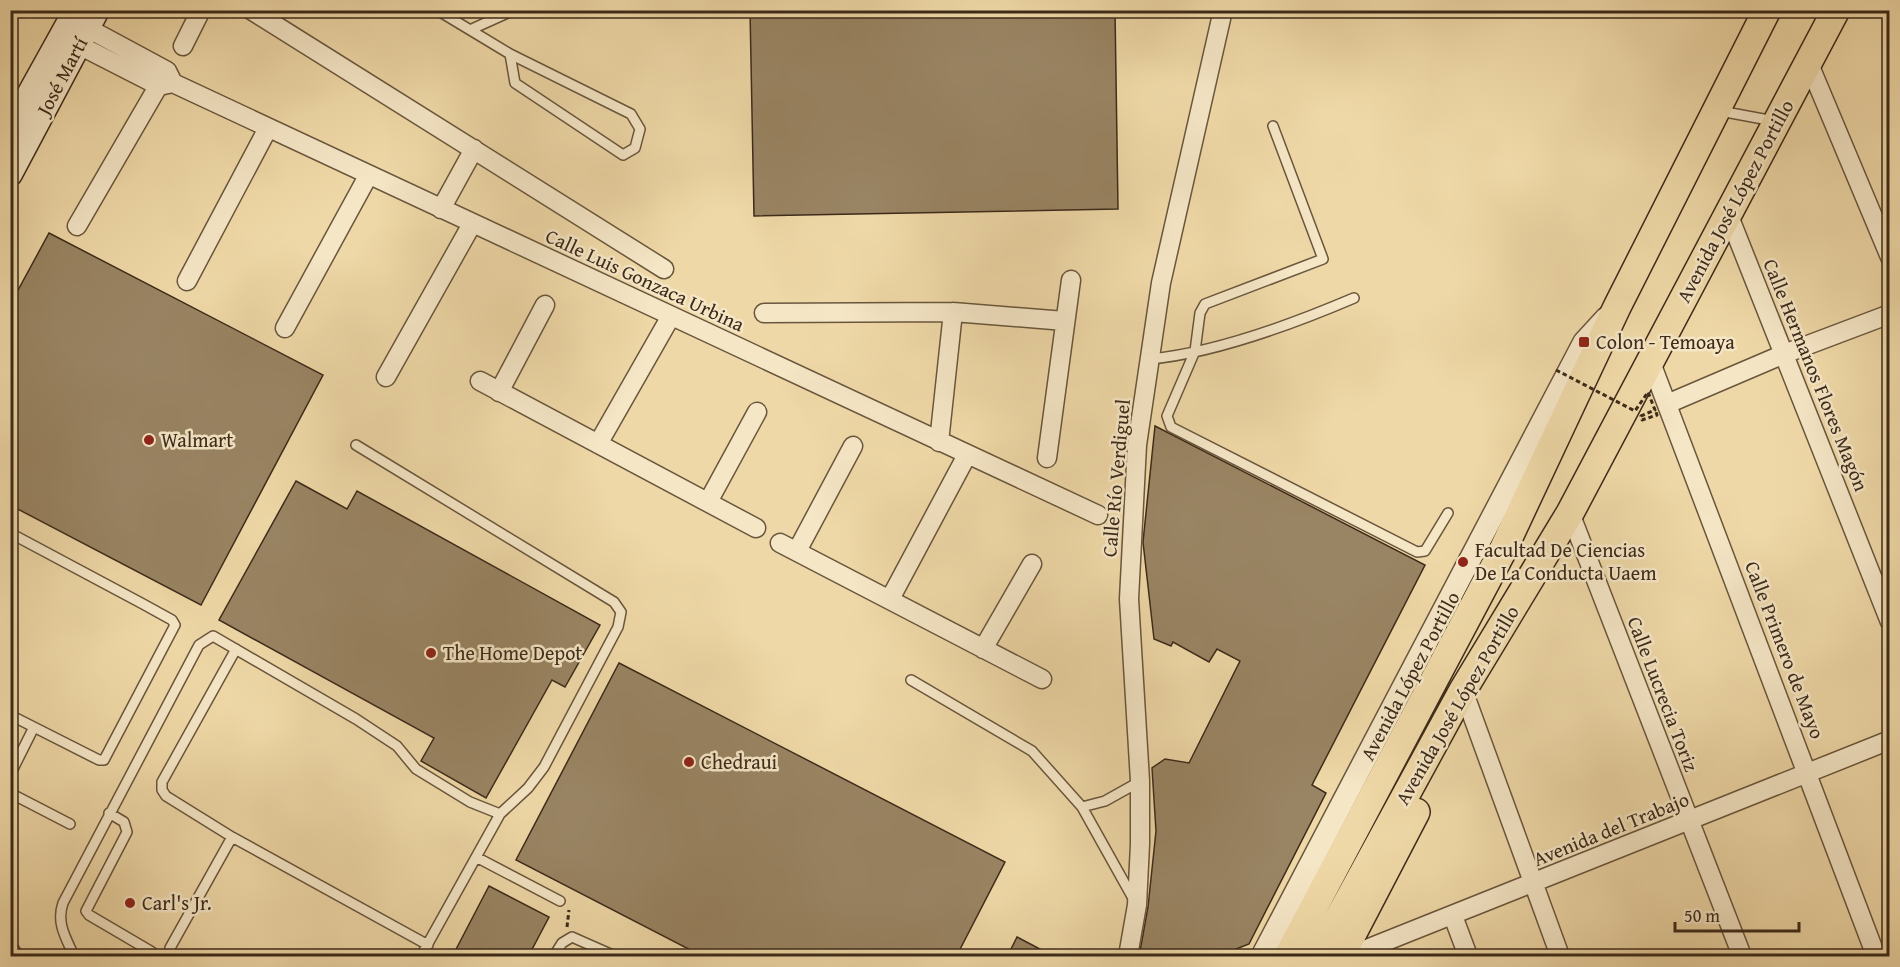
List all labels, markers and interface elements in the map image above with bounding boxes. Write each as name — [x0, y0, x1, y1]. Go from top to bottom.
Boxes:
street label: José Martí — [27, 31, 94, 123]
street label: Avenida José López Portillo — [1669, 94, 1800, 307]
street label: Calle Luis Gonzaca Urbina — [541, 221, 750, 339]
street label: Calle Hermanos Flores Magón — [1757, 254, 1876, 495]
place label: Colon - Temoaya — [1596, 327, 1735, 356]
marker: Colon - Temoaya — [1577, 335, 1591, 349]
street label: Calle Río Verdiguel — [1094, 397, 1137, 558]
place label: Walmart — [161, 425, 233, 454]
marker: Walmart — [142, 433, 156, 447]
place label: Facultad De Ciencias De La Conducta Uaem — [1475, 535, 1657, 587]
marker: Facultad De Ciencias De La Conducta Uaem — [1456, 555, 1470, 569]
street label: Calle Primero de Mayo — [1738, 557, 1833, 743]
street label: Avenida López Portillo — [1353, 586, 1466, 766]
street label: Avenida José López Portillo — [1387, 600, 1526, 810]
street label: Calle Lucrecia Toriz — [1621, 612, 1706, 776]
place label: The Home Depot — [443, 638, 582, 667]
marker: The Home Depot — [424, 646, 438, 660]
place label: Chedraui — [701, 747, 777, 776]
marker: Chedraui — [682, 755, 696, 769]
street label: Avenida del Trabajo — [1529, 784, 1693, 873]
place label: Carl's Jr. — [142, 888, 212, 917]
scale bar — [1675, 895, 1800, 933]
marker: Carl's Jr. — [123, 896, 137, 910]
text: 50 m — [1684, 902, 1720, 929]

